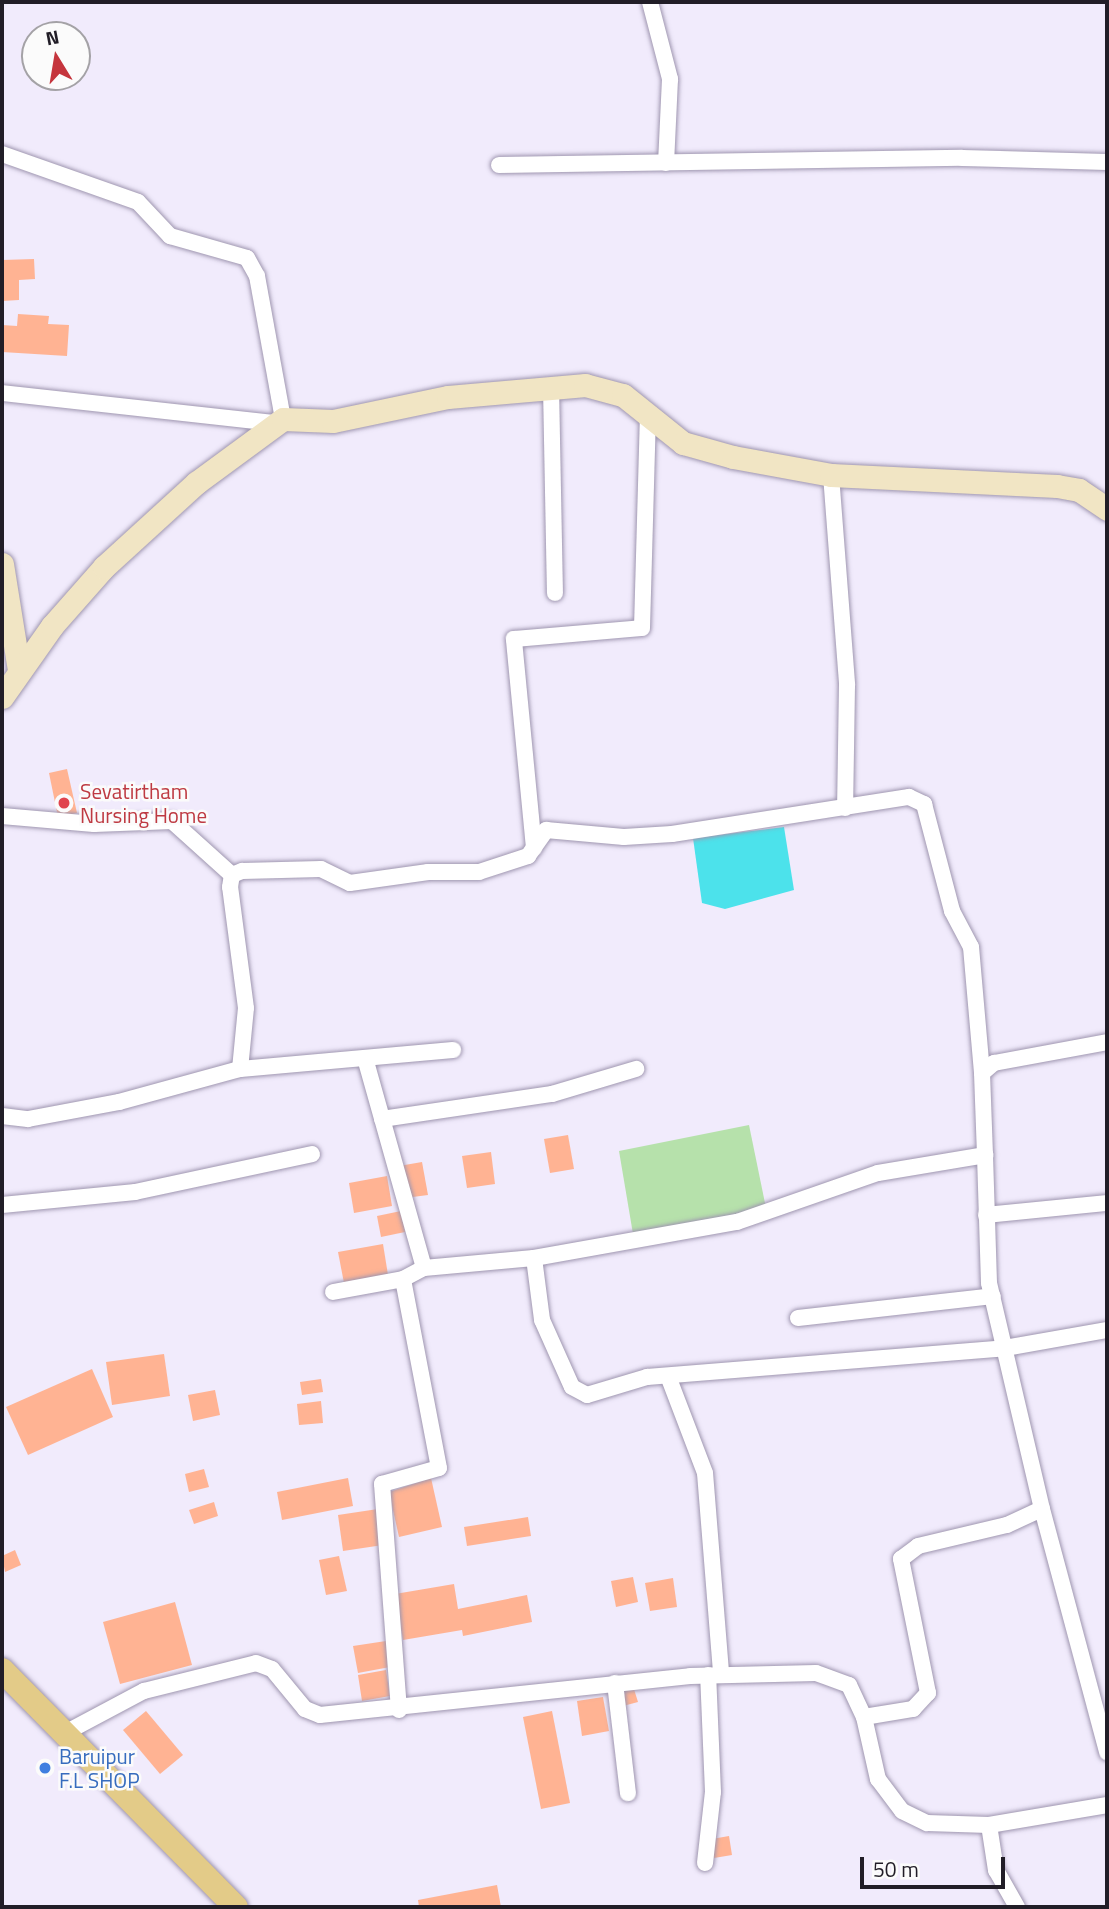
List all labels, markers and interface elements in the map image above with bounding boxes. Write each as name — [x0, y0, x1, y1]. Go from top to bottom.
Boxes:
north arrow — [21, 21, 91, 91]
text: N — [43, 21, 62, 52]
place label: Sevatirtham Nursing Home — [80, 778, 207, 828]
marker: Sevatirtham Nursing Home — [54, 793, 74, 813]
place label: Baruipur F.L SHOP — [59, 1743, 140, 1793]
marker: Baruipur F.L SHOP — [37, 1760, 53, 1776]
scale bar — [864, 1842, 1009, 1886]
text: 50 m — [873, 1853, 919, 1885]

